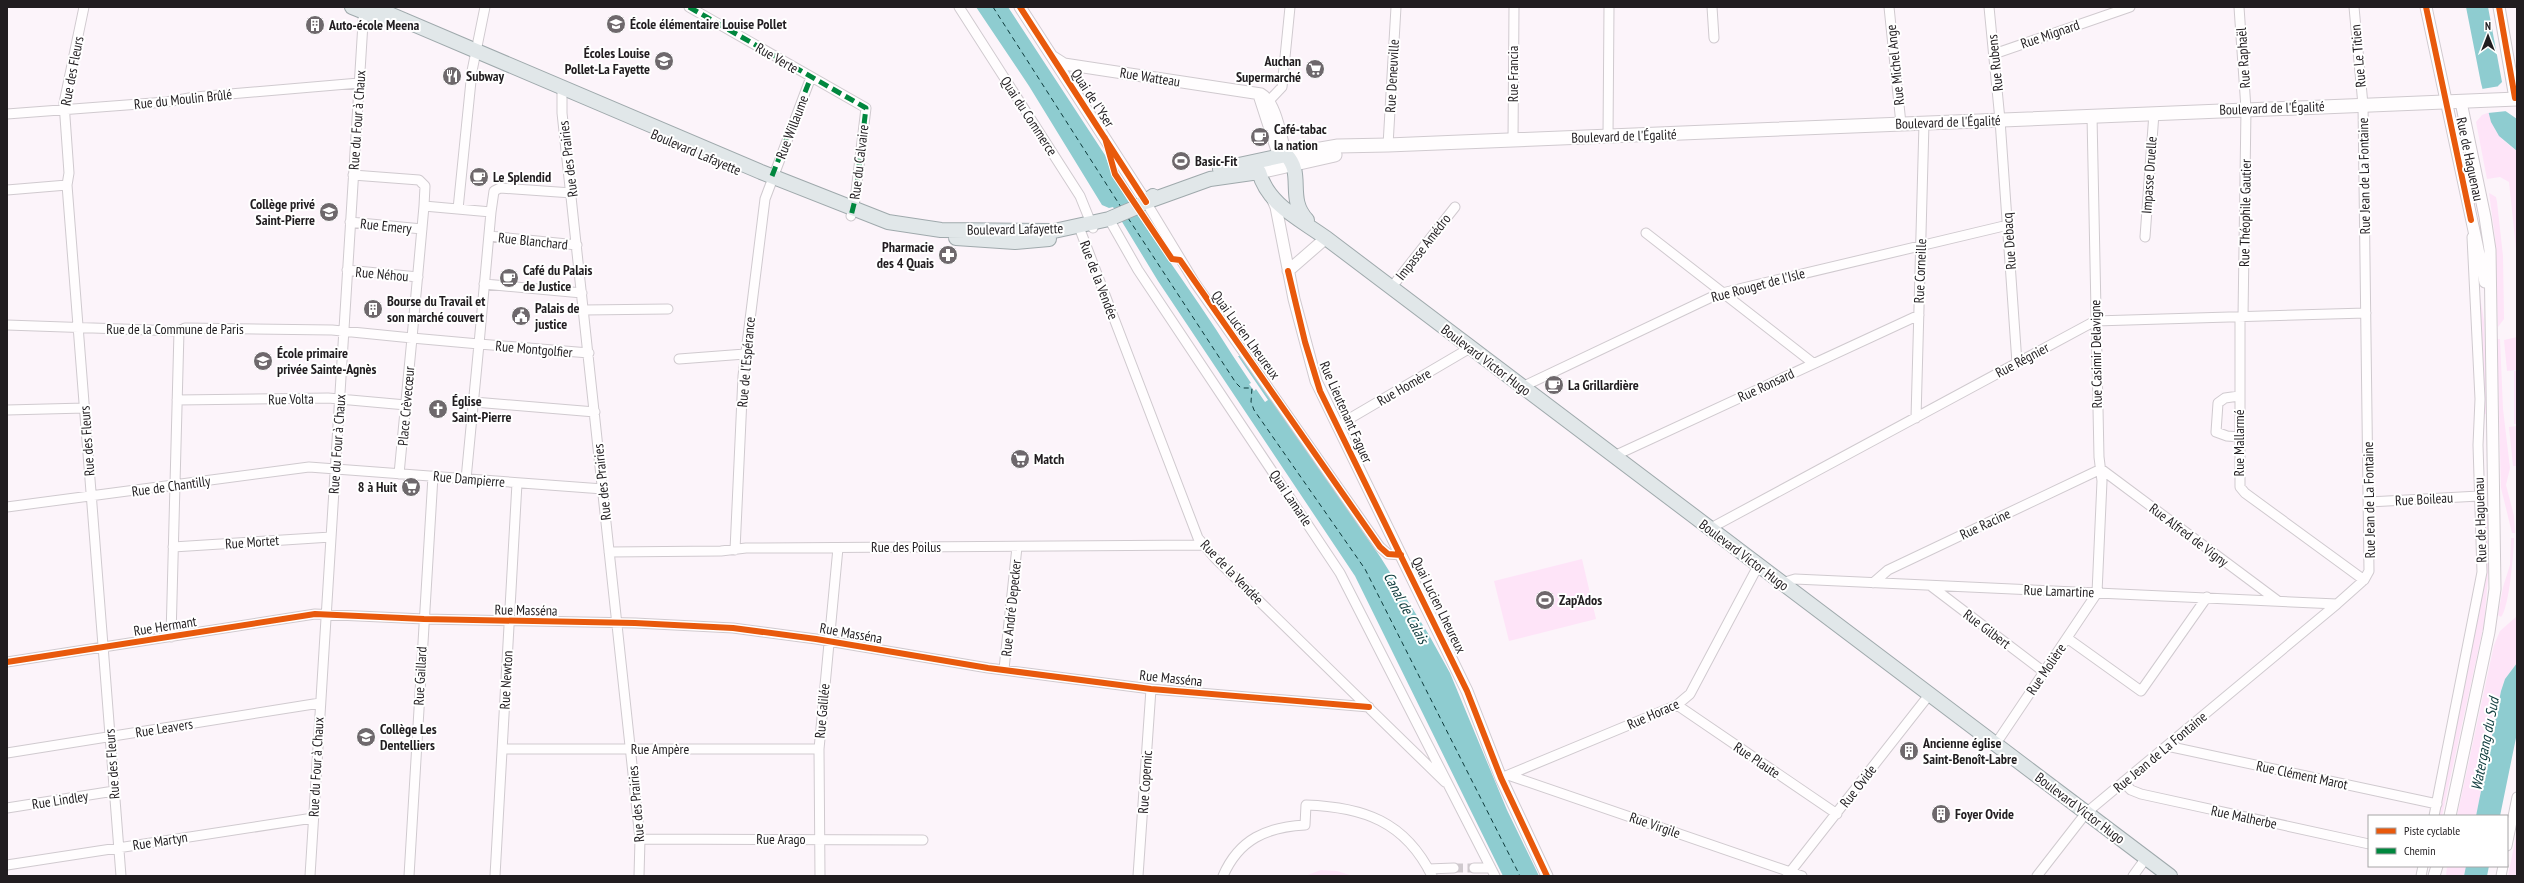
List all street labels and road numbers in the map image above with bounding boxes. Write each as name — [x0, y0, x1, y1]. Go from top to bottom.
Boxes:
street label: Rue Mignard — [2018, 16, 2082, 52]
street label: Rue Michel Ange — [1882, 24, 1908, 106]
street label: Rue Le Titien — [2346, 24, 2370, 88]
street label: Rue Raphaël — [2232, 26, 2254, 89]
street label: Rue Rubens — [1983, 33, 2007, 92]
street label: Rue des Fleurs — [56, 34, 88, 107]
street label: Rue Verte — [752, 39, 802, 78]
street label: Rue Deneuville — [1381, 39, 1403, 113]
street label: Rue Francia — [1504, 46, 1522, 102]
street label: Rue Watteau — [1119, 63, 1181, 91]
street label: Quai de l'Yser — [1067, 65, 1119, 131]
street label: Rue du Four à Chaux — [345, 69, 369, 170]
street label: Quai du Commerce — [997, 73, 1061, 159]
street label: Rue du Moulin Brûlé — [133, 85, 233, 113]
street label: Rue Willaume — [772, 92, 812, 161]
street label: Boulevard de l'Égalité — [2219, 97, 2325, 119]
street label: Boulevard de l'Égalité — [1895, 111, 2001, 133]
street label: Rue de Haguenau — [2452, 115, 2488, 203]
street label: Rue Jean de La Fontaine — [2354, 117, 2374, 235]
street label: Rue des Prairies — [554, 119, 582, 198]
street label: Rue du Calvaire — [845, 123, 873, 201]
street label: Boulevard Lafayette — [648, 125, 744, 179]
street label: Boulevard de l'Égalité — [1571, 125, 1677, 147]
street label: Impasse Druelle — [2137, 135, 2161, 214]
street label: Rue Théophile Gautier — [2235, 159, 2255, 267]
street label: Impasse Amédro — [1391, 210, 1455, 284]
street label: Rue Debacq — [1998, 212, 2020, 270]
street label: Rue Emery — [359, 214, 413, 238]
street label: Boulevard Lafayette — [967, 219, 1063, 239]
street label: Rue Blanchard — [497, 228, 569, 254]
street label: Rue de la Vendée — [1076, 238, 1122, 322]
street label: Rue Corneille — [1910, 238, 1930, 304]
street label: Rue Néhou — [355, 263, 409, 285]
street label: Rue Rouget de l'Isle — [1709, 264, 1807, 306]
street label: Quai Lucien Lheureux — [1208, 287, 1284, 383]
street label: Rue Casimir Delavigne — [2086, 299, 2106, 408]
street label: Rue de l'Espérance — [733, 316, 759, 408]
street label: Rue de la Commune de Paris — [106, 320, 244, 338]
street label: Boulevard Victor Hugo — [1438, 320, 1534, 400]
street label: Rue Montgolfier — [495, 337, 574, 361]
street label: Rue Régnier — [1992, 338, 2052, 382]
street label: Rue Lieutenant Faguer — [1315, 358, 1377, 466]
street label: Rue Homère — [1374, 364, 1434, 410]
street label: Rue Ronsard — [1735, 364, 1797, 406]
street label: Place Crèvecœur — [394, 365, 418, 446]
street label: Rue Volta — [268, 390, 314, 408]
street label: Rue du Four à Chaux — [325, 393, 349, 494]
street label: Rue des Fleurs — [76, 405, 98, 477]
street label: Rue Mallarmé — [2230, 409, 2248, 476]
street label: Rue Jean de La Fontaine — [2359, 441, 2379, 559]
street label: Rue des Prairies — [589, 443, 615, 521]
street label: Quai Lamarle — [1266, 466, 1317, 530]
street label: Rue Dampierre — [432, 467, 506, 491]
street label: Rue de Chantilly — [130, 471, 212, 500]
street label: Rue de Haguenau — [2470, 477, 2490, 563]
street label: Rue Boileau — [2395, 488, 2453, 510]
street label: Rue Alfred de Vigny — [2146, 499, 2233, 571]
street label: Rue Racine — [1957, 504, 2013, 544]
street label: Boulevard Victor Hugo — [1696, 515, 1792, 595]
street label: Rue Mortet — [224, 531, 280, 553]
street label: Rue de la Vendée — [1197, 536, 1267, 608]
street label: Rue des Poilus — [871, 538, 941, 556]
street label: Quai Lucien Lheureux — [1408, 554, 1470, 656]
street label: Rue André Depecker — [997, 558, 1025, 657]
street label: Rue Lamartine — [2023, 581, 2095, 601]
street label: Rue Masséna — [494, 600, 558, 620]
street label: Rue Gilbert — [1960, 605, 2014, 653]
street label: Rue Hermant — [132, 612, 198, 640]
street label: Rue Masséna — [818, 619, 884, 647]
street label: Rue Molière — [2022, 640, 2070, 698]
street label: Rue Gaillard — [409, 646, 431, 706]
street label: Rue Newton — [495, 650, 517, 710]
street label: Rue Masséna — [1139, 666, 1203, 690]
street label: Rue Galilée — [811, 683, 833, 739]
street label: Rue Horace — [1624, 694, 1682, 733]
street label: Rue Jean de La Fontaine — [2109, 707, 2211, 796]
street label: Rue Leavers — [134, 715, 194, 741]
street label: Rue du Four à Chaux — [304, 716, 328, 817]
street label: Rue des Fleurs — [101, 728, 123, 800]
street label: Rue Plaute — [1730, 738, 1784, 782]
street label: Rue Ampère — [631, 740, 689, 758]
street label: Rue Copernic — [1134, 750, 1156, 814]
street label: Rue Clément Marot — [2255, 757, 2350, 794]
street label: Rue Ovide — [1836, 761, 1880, 811]
street label: Rue des Prairies — [624, 765, 648, 843]
street label: Boulevard Victor Hugo — [2032, 768, 2128, 848]
street label: Rue Lindley — [31, 787, 90, 813]
street label: Rue Malherbe — [2209, 801, 2279, 833]
street label: Rue Virgile — [1627, 808, 1683, 842]
street label: Rue Martyn — [131, 828, 189, 854]
street label: Rue Arago — [756, 830, 806, 848]

